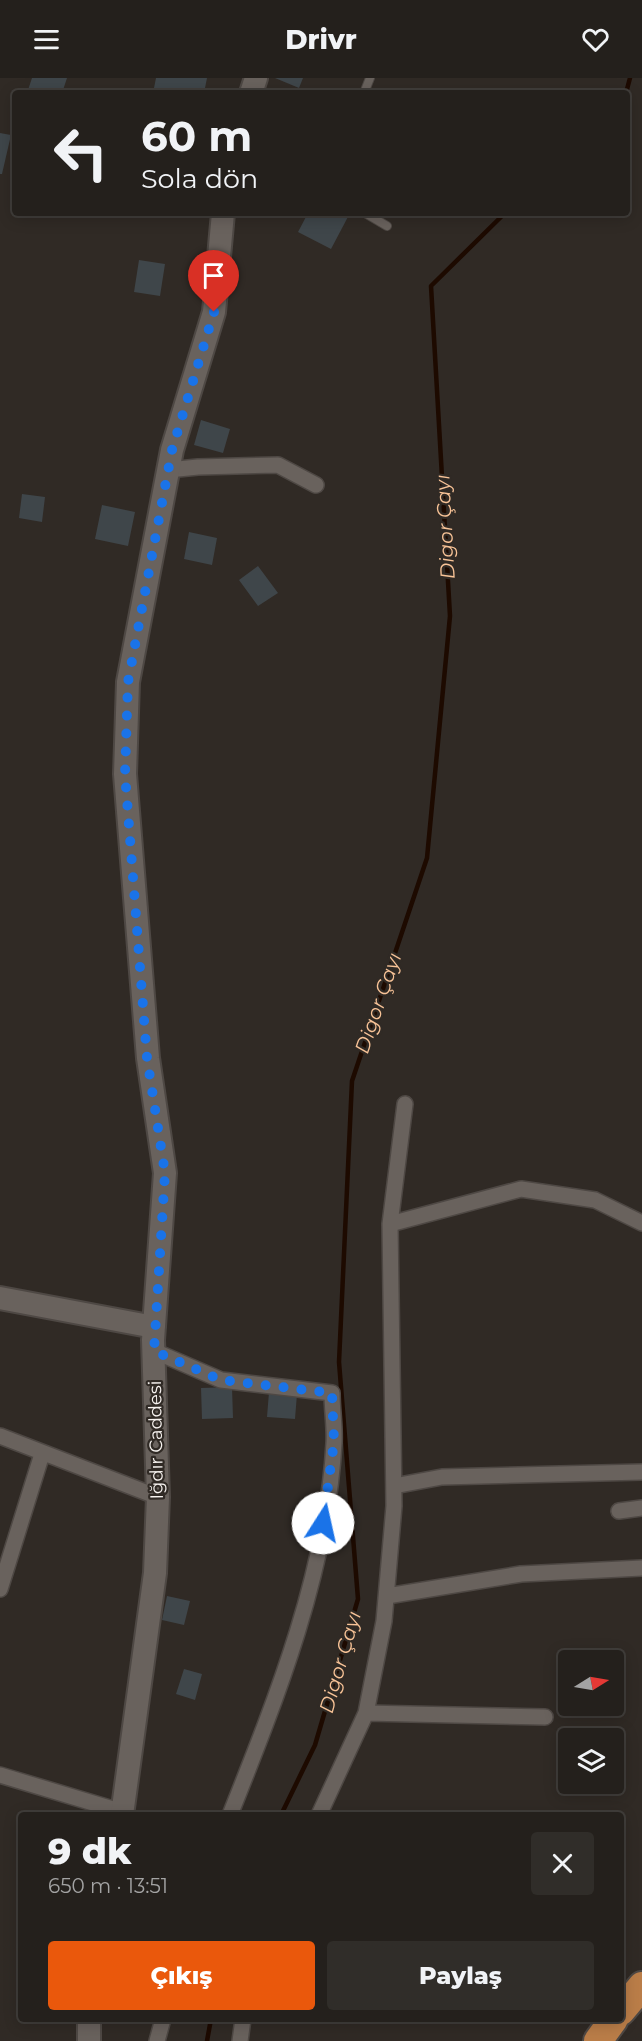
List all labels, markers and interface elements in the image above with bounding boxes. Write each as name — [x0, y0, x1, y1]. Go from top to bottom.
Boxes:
icon: menu — [30, 23, 63, 56]
text: Drivr — [285, 23, 357, 56]
icon: heart — [579, 23, 612, 56]
text: 60 m — [141, 110, 252, 162]
icon: left — [42, 114, 120, 192]
text: Sola dön — [141, 162, 258, 195]
pin — [188, 250, 239, 312]
icon: arrive — [197, 259, 230, 292]
water label: Digor Çayı — [430, 474, 460, 580]
water label: Digor Çayı — [350, 949, 406, 1057]
street label: Iğdır Caddesi — [144, 1380, 168, 1500]
position arrow — [291, 1491, 355, 1555]
water label: Digor Çayı — [314, 1608, 366, 1716]
north arrow — [558, 1650, 624, 1716]
map controls — [558, 1650, 624, 1794]
button: layers — [558, 1728, 624, 1794]
text: 9 dk — [48, 1829, 131, 1873]
button: close — [531, 1832, 594, 1895]
text: 650 m · 13:51 — [48, 1874, 168, 1898]
button: Çıkış — [48, 1941, 315, 2010]
button: Paylaş — [327, 1941, 594, 2010]

